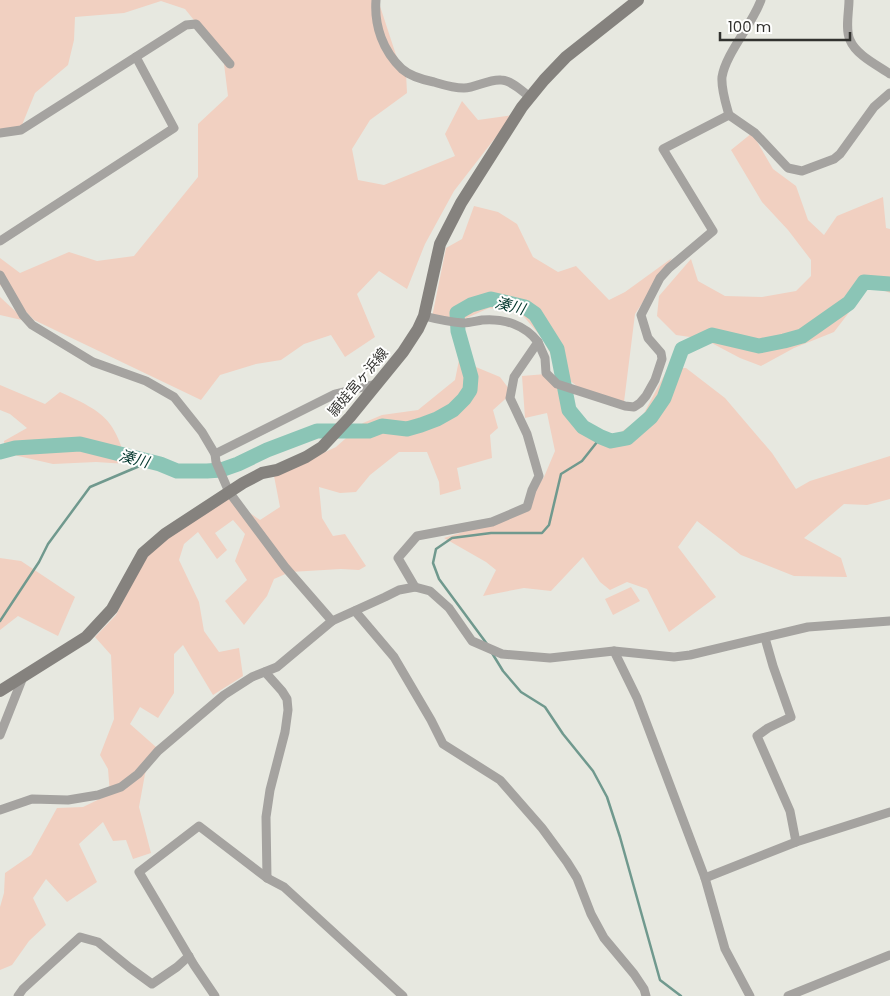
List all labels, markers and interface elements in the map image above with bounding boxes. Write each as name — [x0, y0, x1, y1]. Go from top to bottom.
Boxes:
scale bar — [720, 10, 850, 42]
text: 100 m — [728, 16, 771, 37]
water label: 湊川 — [493, 291, 529, 320]
street label: 頴娃宮ヶ浜線 — [323, 343, 393, 421]
water label: 湊川 — [117, 444, 153, 473]

